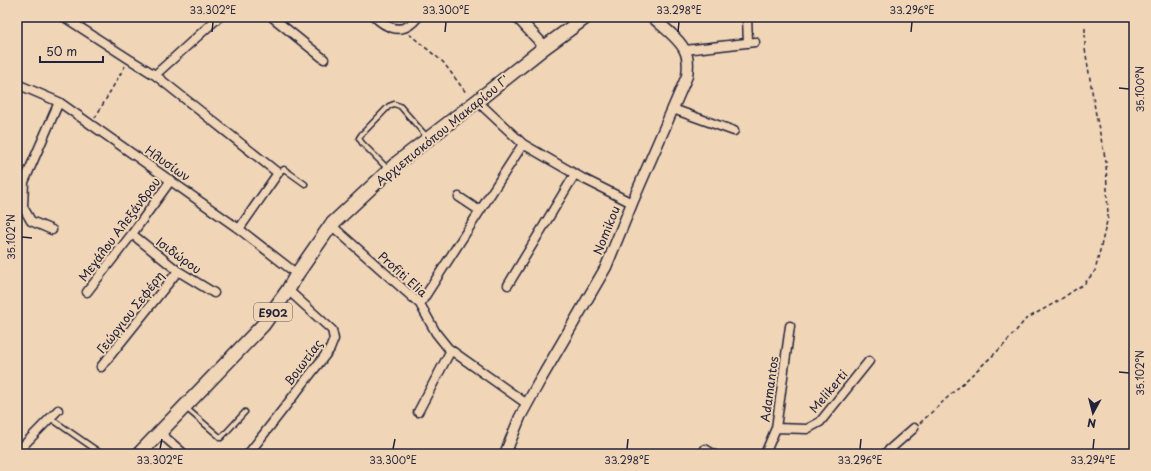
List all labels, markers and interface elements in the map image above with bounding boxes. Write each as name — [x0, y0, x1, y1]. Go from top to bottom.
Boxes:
text: 33.302°E — [190, 2, 236, 17]
text: 33.300°E — [422, 2, 470, 17]
text: 33.298°E — [656, 2, 702, 17]
text: 33.296°E — [890, 2, 934, 17]
scale bar — [40, 38, 103, 64]
text: 50 m — [46, 42, 77, 60]
text: 35.100°N — [1132, 66, 1147, 112]
street label: Αρχιεπισκόπου Μακαρίου Γ' — [372, 71, 512, 189]
street label: Ηλυσίων — [142, 141, 194, 185]
street label: Μεγάλου Αλεξάνδρου — [74, 173, 164, 285]
street label: Nomikou — [588, 203, 624, 257]
text: 35.102°N — [3, 214, 18, 260]
street label: Ισιδώρου — [153, 232, 206, 278]
street label: Profiti Elia — [375, 247, 432, 301]
street label: Γεώργιου Σεφέρη — [92, 267, 168, 357]
road number: E902 — [254, 303, 292, 321]
street label: Βοιωτίας — [280, 335, 326, 389]
text: 35.102°N — [1132, 350, 1147, 396]
street label: Adamantos — [755, 355, 783, 423]
street label: Melikerti — [805, 365, 851, 417]
north arrow — [1073, 393, 1113, 433]
text: N — [1086, 414, 1097, 432]
text: 33.302°E — [137, 452, 183, 467]
text: 33.300°E — [369, 452, 417, 467]
text: 33.298°E — [604, 452, 650, 467]
text: 33.296°E — [838, 452, 882, 467]
text: 33.294°E — [1070, 452, 1116, 467]

